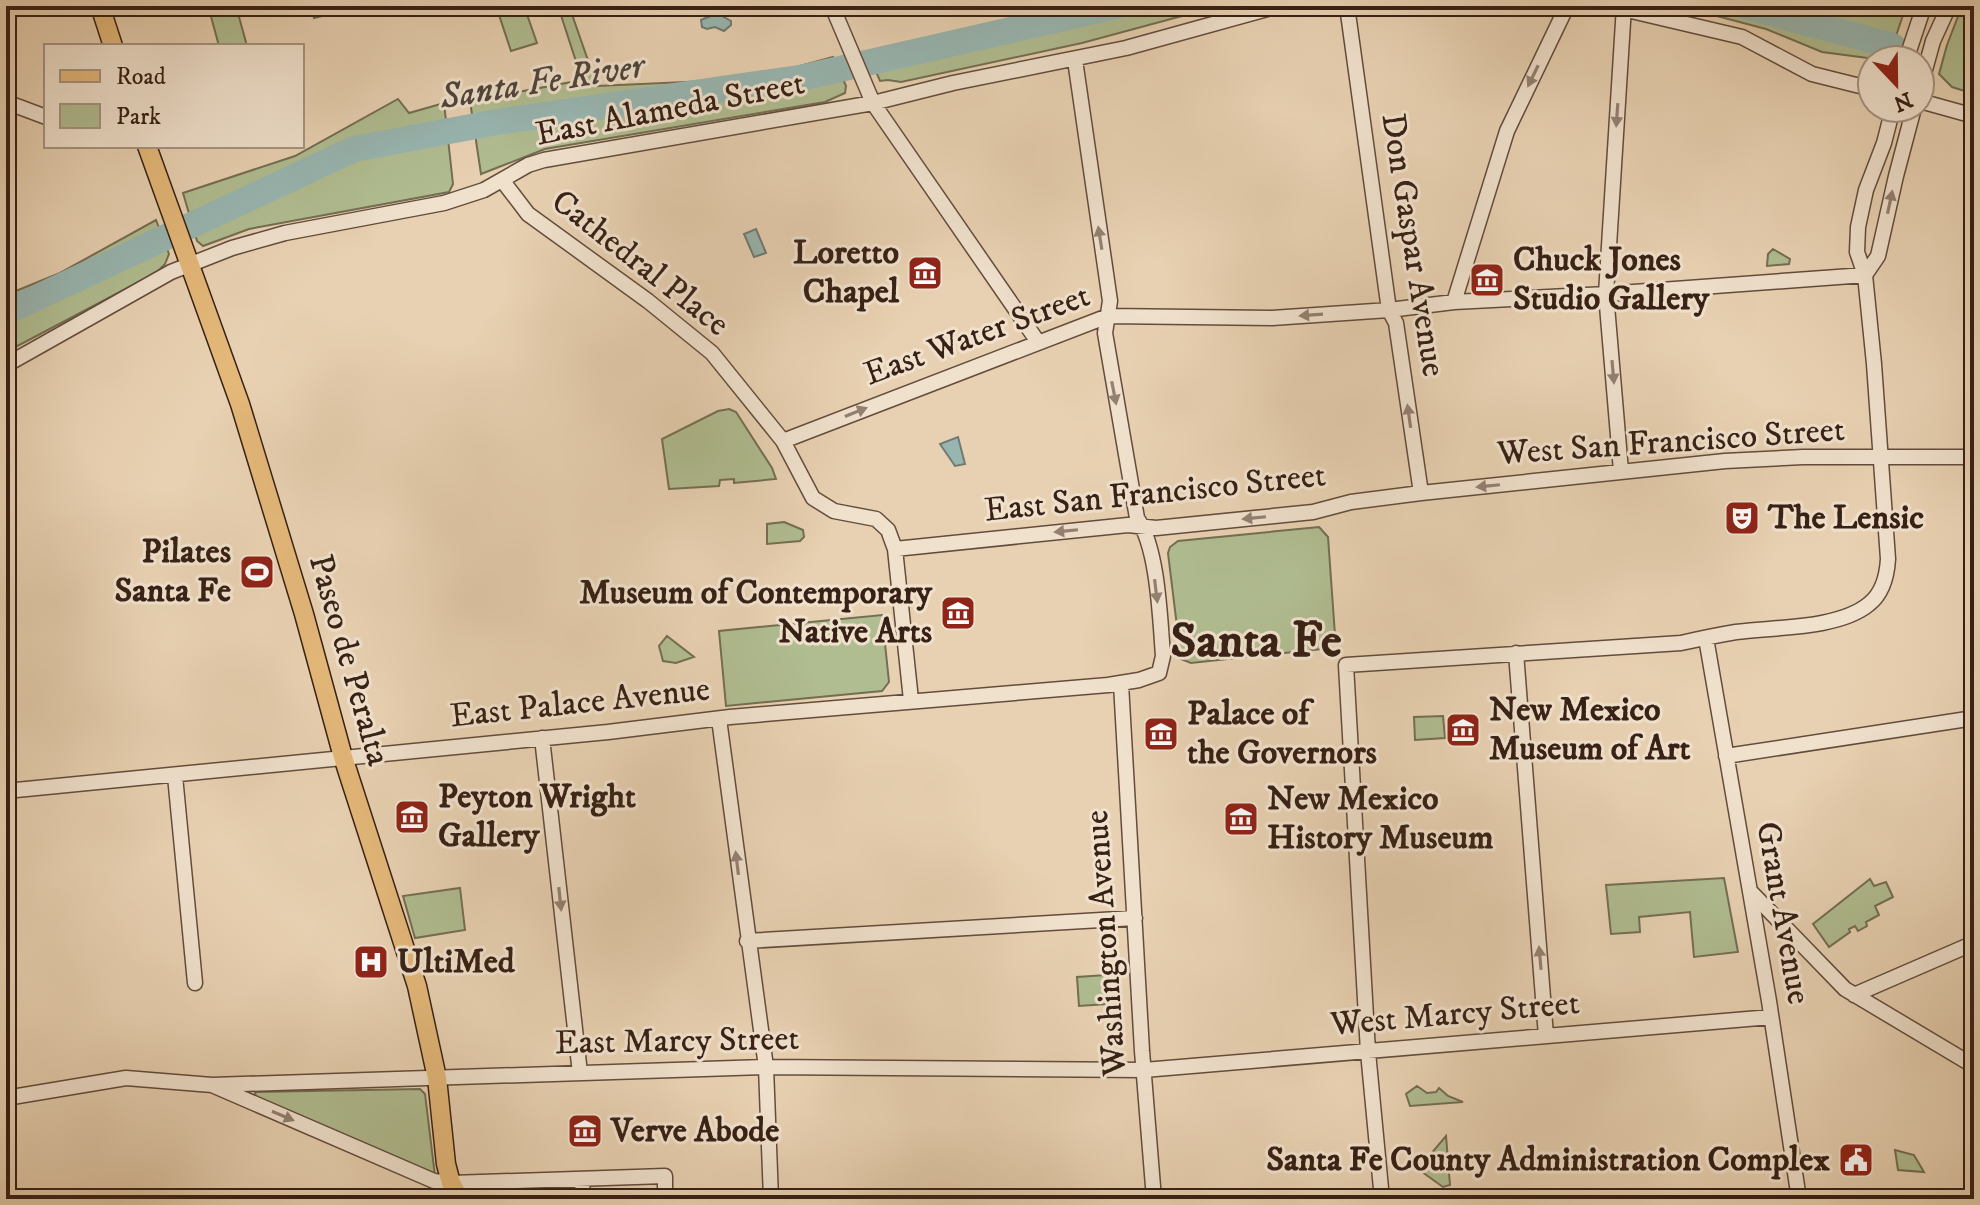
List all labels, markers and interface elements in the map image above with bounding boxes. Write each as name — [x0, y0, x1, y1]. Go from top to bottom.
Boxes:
water label: Santa Fe River — [436, 43, 650, 120]
legend — [44, 44, 304, 148]
north arrow — [1856, 44, 1936, 124]
text: Road — [116, 62, 166, 92]
street label: East Alameda Street — [532, 62, 808, 156]
one-way arrow — [1526, 65, 1540, 88]
text: N — [1889, 85, 1916, 117]
text: Park — [116, 102, 161, 132]
one-way arrow — [1610, 103, 1623, 128]
street label: Don Gaspar Avenue — [1371, 110, 1455, 380]
street label: Cathedral Place — [543, 180, 737, 346]
one-way arrow — [1884, 190, 1897, 215]
one-way arrow — [1093, 226, 1106, 251]
place label: Loretto Chapel — [793, 232, 900, 313]
place label: Chuck Jones Studio Gallery — [1513, 239, 1710, 320]
museum icon: Loretto Chapel — [906, 254, 944, 292]
museum icon: Chuck Jones Studio Gallery — [1468, 261, 1506, 299]
street label: East Water Street — [858, 275, 1096, 395]
one-way arrow — [1298, 309, 1323, 322]
one-way arrow — [1606, 360, 1619, 385]
one-way arrow — [1109, 380, 1121, 405]
one-way arrow — [1402, 403, 1415, 428]
one-way arrow — [844, 405, 868, 418]
street label: West San Francisco Street — [1495, 409, 1846, 475]
street label: East San Francisco Street — [982, 454, 1328, 532]
one-way arrow — [1475, 479, 1500, 492]
place label: The Lensic — [1767, 497, 1924, 539]
theatre icon: The Lensic — [1723, 499, 1761, 537]
one-way arrow — [1241, 511, 1266, 524]
one-way arrow — [1053, 525, 1078, 538]
place label: Pilates Santa Fe — [114, 531, 231, 612]
street label: Paseo de Peralta — [299, 550, 399, 771]
sports icon: Pilates Santa Fe — [238, 553, 276, 591]
place label: Museum of Contemporary Native Arts — [579, 572, 933, 653]
one-way arrow — [1149, 579, 1162, 604]
museum icon: Museum of Contemporary Native Arts — [939, 594, 977, 632]
district label: Santa Fe — [1170, 610, 1342, 673]
street label: East Palace Avenue — [448, 668, 712, 738]
place label: New Mexico Museum of Art — [1489, 689, 1691, 770]
place label: Palace of the Governors — [1187, 693, 1377, 774]
museum icon: New Mexico Museum of Art — [1444, 711, 1482, 749]
museum icon: Palace of the Governors — [1142, 715, 1180, 753]
place label: Peyton Wright Gallery — [438, 776, 636, 857]
place label: New Mexico History Museum — [1267, 778, 1494, 859]
museum icon: Peyton Wright Gallery — [393, 798, 431, 836]
museum icon: New Mexico History Museum — [1222, 800, 1260, 838]
street label: Washington Avenue — [1076, 809, 1136, 1078]
street label: Grant Avenue — [1746, 818, 1820, 1008]
one-way arrow — [730, 851, 743, 876]
one-way arrow — [553, 887, 566, 912]
place label: UltiMed — [397, 941, 516, 983]
hospital icon: UltiMed — [352, 943, 390, 981]
one-way arrow — [1533, 945, 1546, 970]
street label: West Marcy Street — [1328, 982, 1581, 1046]
street label: East Marcy Street — [554, 1018, 800, 1064]
one-way arrow — [271, 1109, 295, 1123]
place label: Verve Abode — [609, 1110, 779, 1152]
museum icon: Verve Abode — [566, 1112, 604, 1150]
place label: Santa Fe County Administration Complex — [1266, 1139, 1830, 1181]
public building icon: Santa Fe County Administration Complex — [1837, 1141, 1875, 1179]

